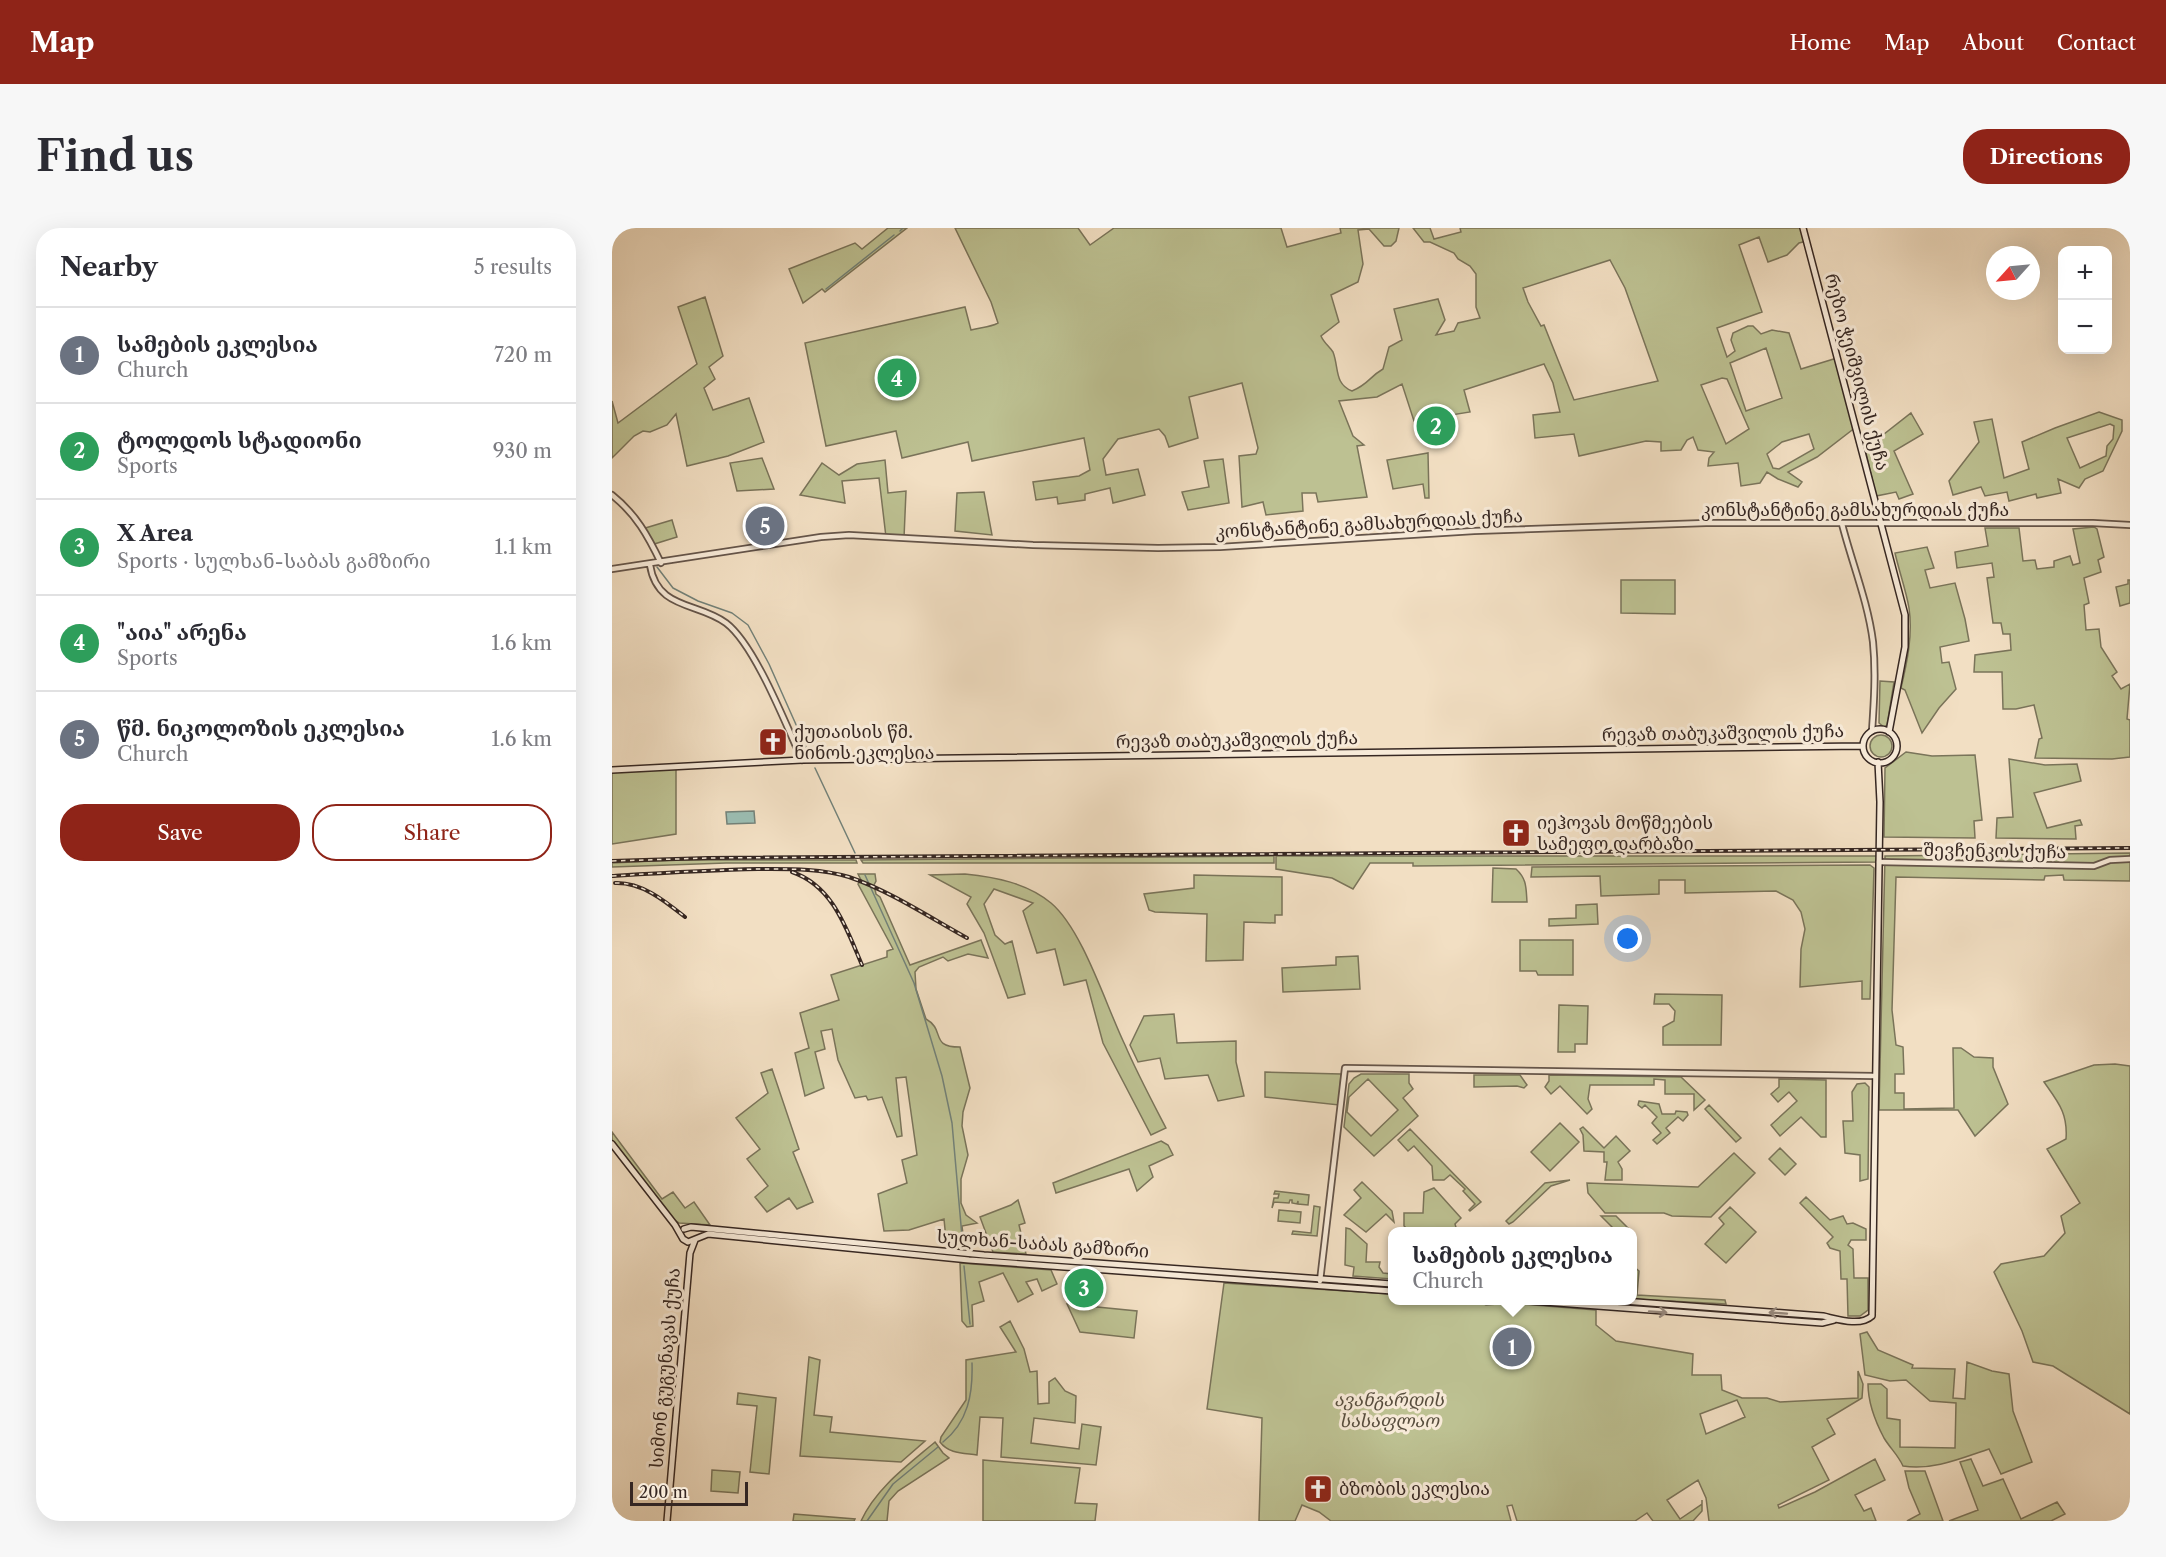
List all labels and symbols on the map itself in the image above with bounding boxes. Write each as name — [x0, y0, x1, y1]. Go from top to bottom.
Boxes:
north arrow — [1986, 246, 2040, 300]
street label: რეზო ჭეიშვილის ქუჩა — [1820, 271, 1894, 473]
pin: 4 — [878, 356, 916, 400]
pin: 2 — [1416, 404, 1456, 448]
street label: კონსტანტინე გამსახურდიას ქუჩა — [1701, 499, 2009, 521]
pin: 5 — [746, 504, 784, 548]
street label: კონსტანტინე გამსახურდიას ქუჩა — [1215, 505, 1523, 543]
street label: რევაზ თაბუკაშვილის ქუჩა — [1602, 720, 1844, 746]
place label: ქუთაისის წმ. ნინოს ეკლესია — [794, 721, 934, 764]
church icon: ქუთაისის წმ. ნინოს ეკლესია — [757, 726, 789, 758]
street label: რევაზ თაბუკაშვილის ქუჩა — [1116, 727, 1358, 753]
place label: იეჰოვას მოწმეების სამეფო დარბაზი — [1537, 812, 1713, 855]
church icon: იეჰოვას მოწმეების სამეფო დარბაზი — [1500, 817, 1532, 849]
street label: შევჩენკოს ქუჩა — [1923, 839, 2067, 863]
your location — [1613, 924, 1642, 953]
street label: სულხან-საბას გამზირი — [936, 1226, 1150, 1262]
pin: 3 — [1064, 1266, 1104, 1310]
street label: სიმონ გუგუნავას ქუჩა — [645, 1267, 685, 1469]
one-way arrow — [1648, 1306, 1668, 1317]
one-way arrow — [1768, 1307, 1788, 1318]
pin: 1 — [1492, 1324, 1532, 1370]
park label: ავანგარდის სასაფლაო — [1334, 1389, 1445, 1432]
church icon: ბზობის ეკლესია — [1302, 1473, 1334, 1505]
place label: ბზობის ეკლესია — [1339, 1478, 1490, 1500]
scale bar — [630, 1479, 748, 1506]

